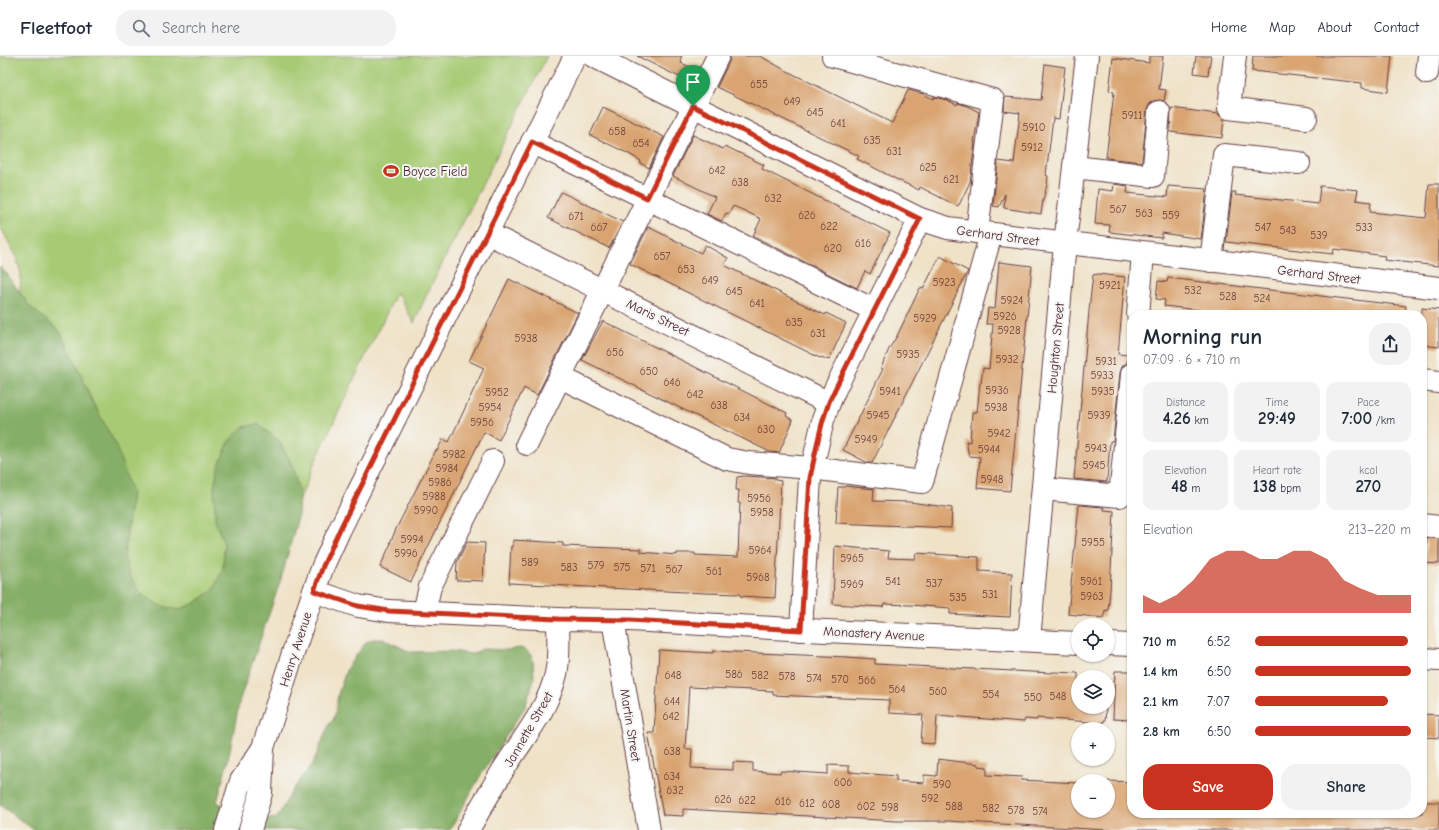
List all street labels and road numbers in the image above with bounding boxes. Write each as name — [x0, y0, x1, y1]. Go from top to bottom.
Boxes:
street label: Gerhard Street — [956, 222, 1041, 249]
street label: Gerhard Street — [1277, 262, 1362, 287]
street label: Maris Street — [624, 296, 693, 340]
street label: Houghton Street — [1044, 301, 1067, 394]
street label: Henry Avenue — [276, 609, 315, 689]
street label: Monastery Avenue — [823, 623, 926, 644]
street label: Jannette Street — [501, 688, 557, 769]
street label: Martin Street — [617, 688, 644, 764]

